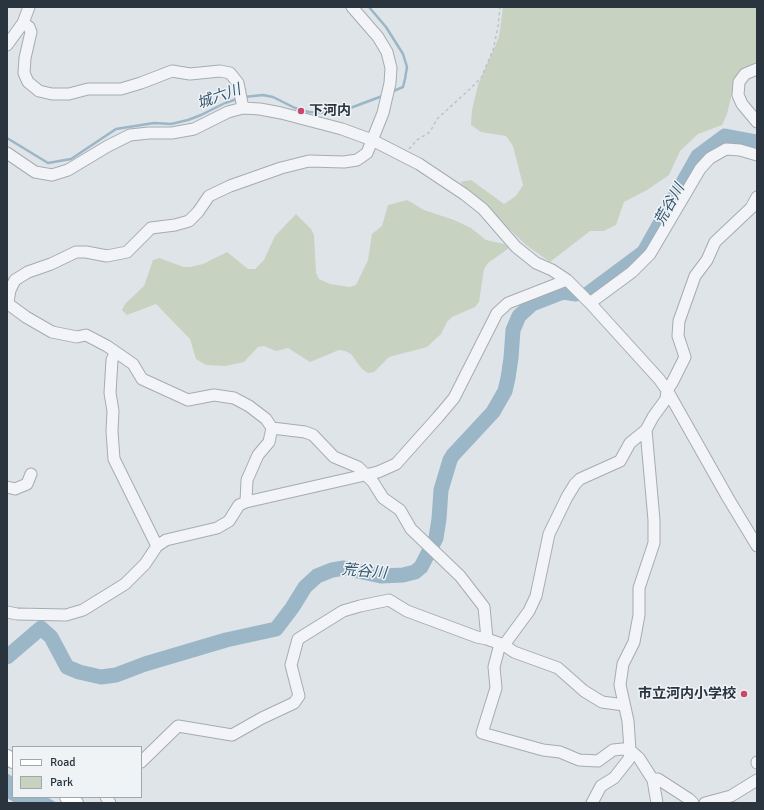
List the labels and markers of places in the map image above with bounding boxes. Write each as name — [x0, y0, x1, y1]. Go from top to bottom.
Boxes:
place label: 下河内 — [309, 103, 351, 119]
marker: 下河内 — [296, 106, 306, 116]
place label: 市立河内小学校 — [638, 686, 736, 702]
marker: 市立河内小学校 — [739, 689, 749, 699]

